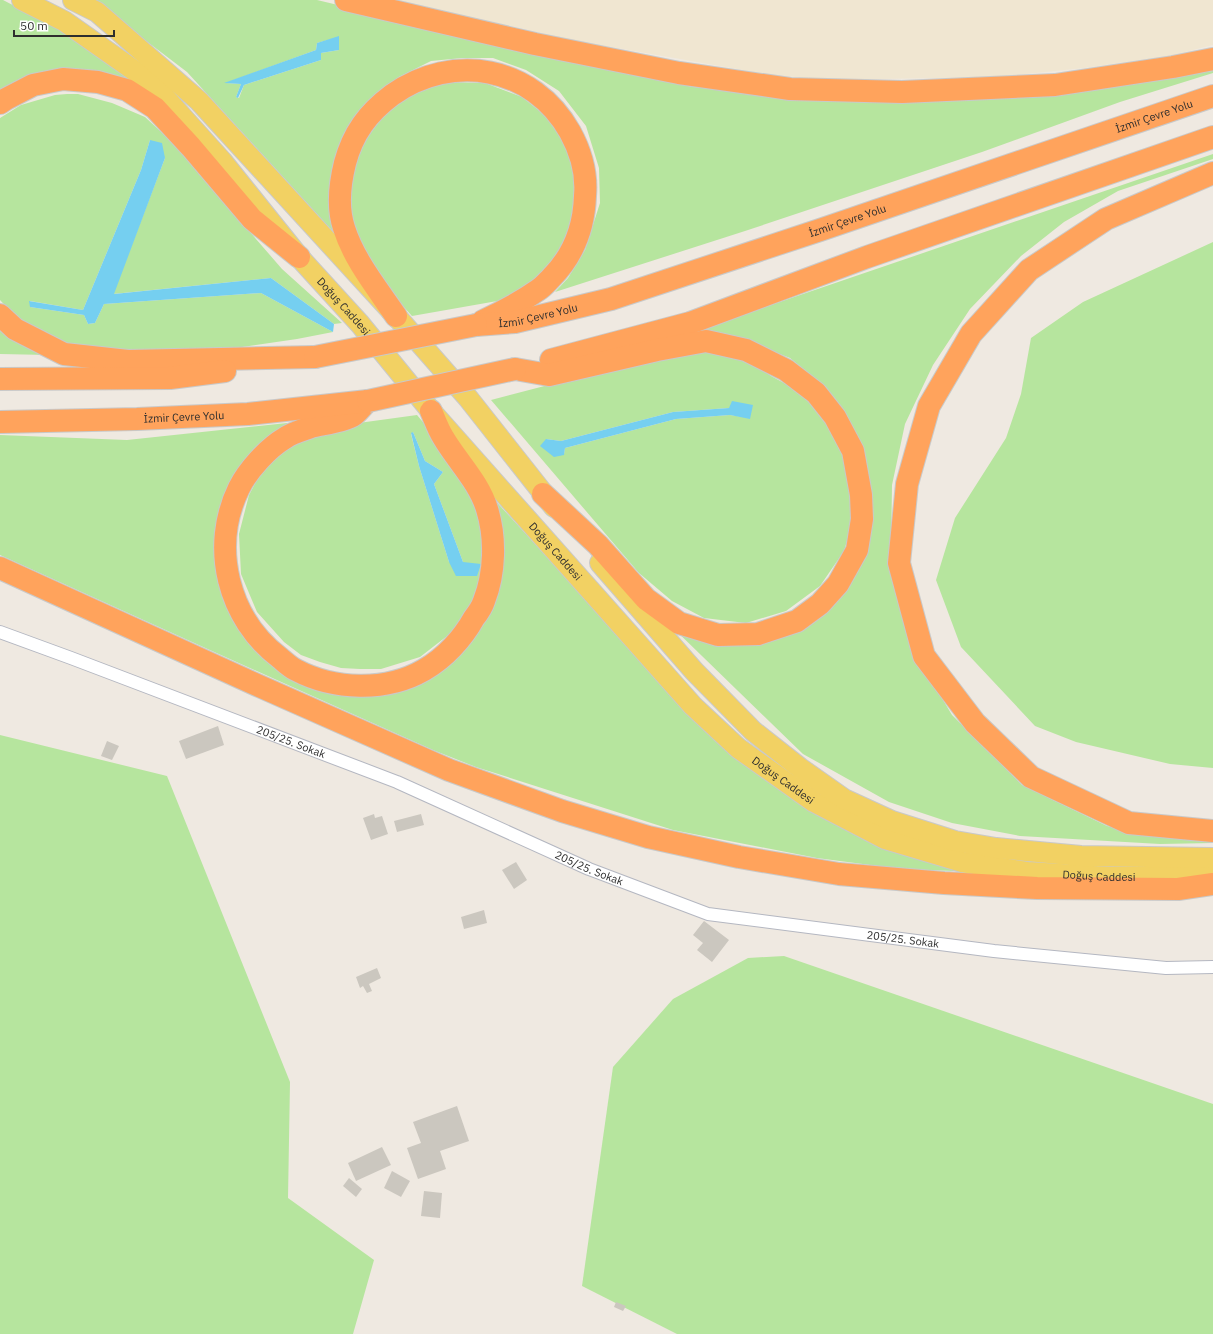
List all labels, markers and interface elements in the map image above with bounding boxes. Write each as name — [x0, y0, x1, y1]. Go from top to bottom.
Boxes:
scale bar — [14, 12, 114, 38]
text: 50 m — [20, 18, 48, 33]
street label: İzmir Çevre Yolu — [1114, 96, 1195, 136]
street label: İzmir Çevre Yolu — [807, 201, 888, 240]
street label: Doğuş Caddesi — [314, 274, 373, 338]
street label: İzmir Çevre Yolu — [498, 300, 579, 330]
street label: İzmir Çevre Yolu — [143, 408, 225, 426]
street label: Doğuş Caddesi — [526, 519, 585, 583]
street label: 205/25. Sokak — [254, 722, 328, 761]
street label: Doğuş Caddesi — [749, 753, 817, 807]
street label: 205/25. Sokak — [553, 848, 626, 888]
street label: Doğuş Caddesi — [1062, 867, 1136, 884]
street label: 205/25. Sokak — [866, 928, 940, 951]

